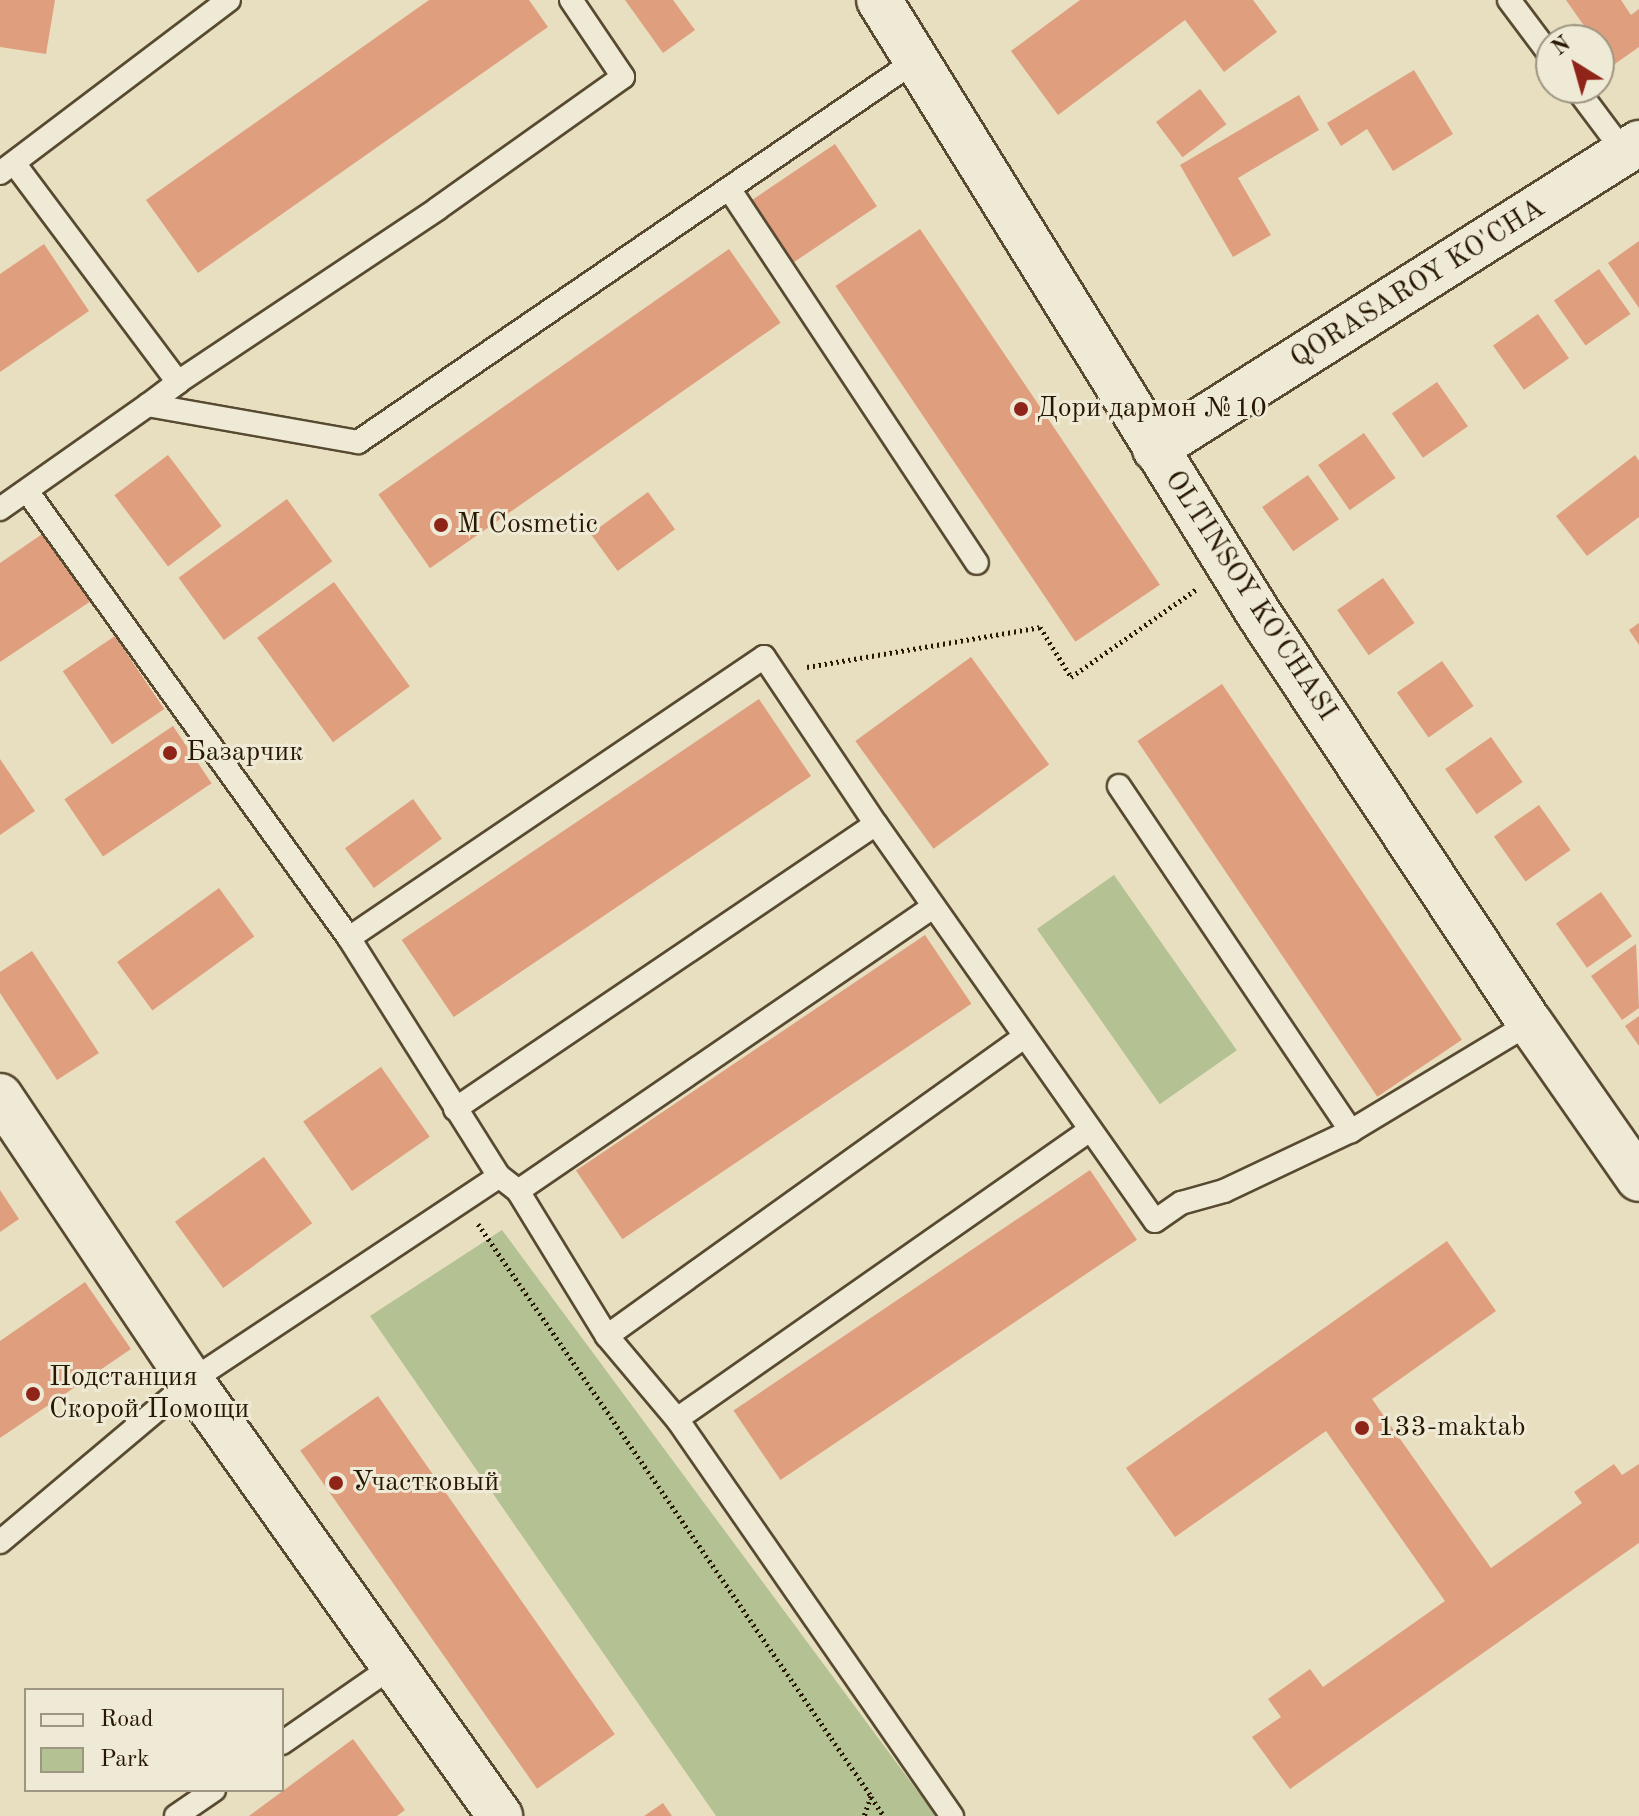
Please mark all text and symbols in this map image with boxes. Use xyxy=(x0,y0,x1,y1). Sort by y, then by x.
north arrow xyxy=(1535,24,1615,104)
text: N xyxy=(1548,33,1575,60)
street label: QORASAROY KO'CHA xyxy=(1285,192,1551,376)
place label: Дори дармон №10 xyxy=(1037,392,1267,426)
marker: Дори дармон №10 xyxy=(1012,400,1030,418)
street label: OLTINSOY KO'CHASI xyxy=(1157,465,1343,727)
place label: M Cosmetic xyxy=(457,508,598,542)
marker: M Cosmetic xyxy=(432,516,450,534)
place label: Базарчик xyxy=(186,736,303,770)
marker: Базарчик xyxy=(161,744,179,762)
place label: Подстанция Скорой Помощи xyxy=(49,1361,249,1427)
marker: Подстанция Скорой Помощи xyxy=(24,1385,42,1403)
place label: 133-maktab xyxy=(1378,1411,1526,1445)
marker: 133-maktab xyxy=(1353,1419,1371,1437)
place label: Участковый xyxy=(352,1466,499,1500)
marker: Участковый xyxy=(327,1474,345,1492)
legend xyxy=(24,1688,284,1792)
text: Road xyxy=(100,1708,153,1732)
text: Park xyxy=(100,1748,149,1772)

